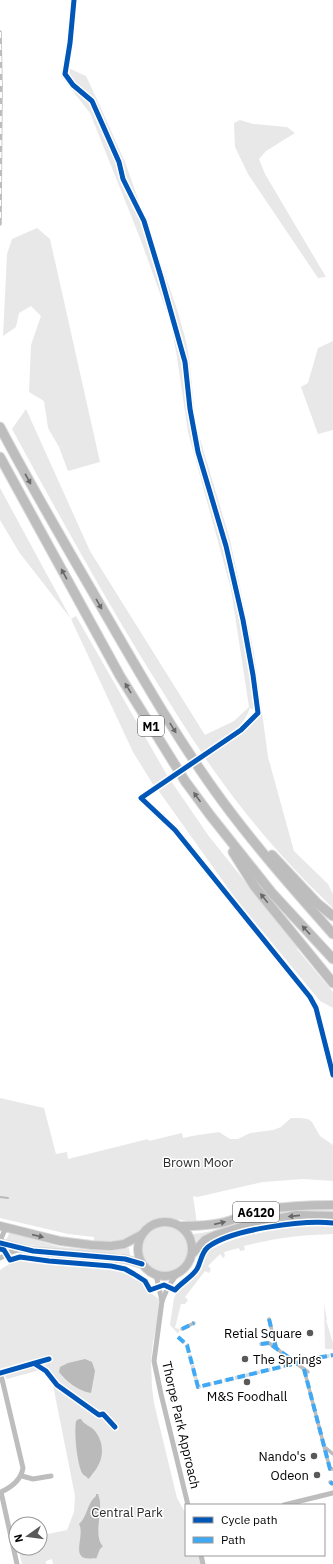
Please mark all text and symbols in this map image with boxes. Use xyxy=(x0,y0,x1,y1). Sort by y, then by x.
one-way arrow xyxy=(25,473,32,485)
one-way arrow xyxy=(60,569,67,580)
one-way arrow xyxy=(96,598,103,610)
one-way arrow xyxy=(124,682,131,694)
road number: M1 xyxy=(138,716,164,736)
one-way arrow xyxy=(170,722,177,734)
one-way arrow xyxy=(193,792,201,803)
one-way arrow xyxy=(260,893,268,904)
one-way arrow xyxy=(302,925,311,935)
park label: Brown Moor xyxy=(163,1154,234,1171)
road number: A6120 xyxy=(233,1202,279,1222)
one-way arrow xyxy=(288,1213,300,1219)
one-way arrow xyxy=(214,1220,226,1226)
one-way arrow xyxy=(32,1233,44,1239)
place label: Retial Square xyxy=(224,1325,302,1342)
marker: Retial Square xyxy=(305,1328,315,1338)
place label: The Springs xyxy=(253,1351,322,1368)
marker: The Springs xyxy=(240,1354,250,1364)
street label: Thorpe Park Approach xyxy=(158,1360,204,1490)
marker: M&S Foodhall xyxy=(242,1377,252,1387)
place label: M&S Foodhall xyxy=(207,1388,288,1405)
place label: Nando's xyxy=(258,1448,306,1465)
marker: Nando's xyxy=(309,1451,319,1461)
place label: Odeon xyxy=(270,1467,309,1484)
marker: Odeon xyxy=(312,1470,322,1480)
park label: Central Park xyxy=(91,1504,163,1521)
legend xyxy=(185,1504,325,1556)
text: Cycle path xyxy=(221,1512,278,1527)
north arrow xyxy=(8,1516,48,1556)
text: Path xyxy=(221,1532,246,1547)
text: N xyxy=(11,1533,26,1544)

